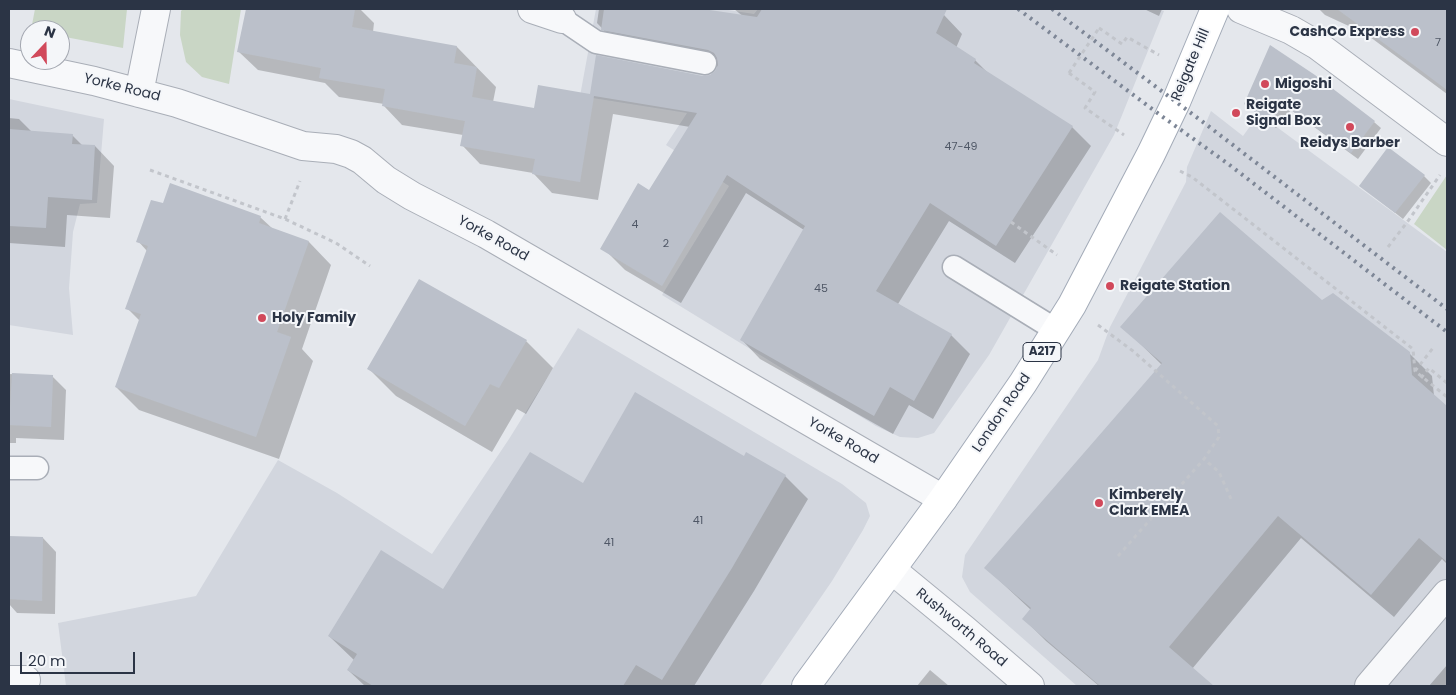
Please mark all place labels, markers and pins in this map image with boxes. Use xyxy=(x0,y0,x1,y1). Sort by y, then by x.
place label: CashCo Express xyxy=(1289,24,1405,40)
marker: CashCo Express xyxy=(1409,26,1421,38)
place label: Migoshi xyxy=(1275,76,1332,92)
marker: Migoshi xyxy=(1259,78,1271,90)
place label: Reigate Signal Box xyxy=(1246,97,1321,130)
marker: Reigate Signal Box xyxy=(1230,107,1242,119)
marker: Reidys Barber xyxy=(1344,121,1356,133)
place label: Reidys Barber xyxy=(1300,135,1400,151)
place label: Reigate Station xyxy=(1120,278,1230,294)
marker: Reigate Station xyxy=(1104,280,1116,292)
place label: Holy Family xyxy=(272,310,356,326)
marker: Holy Family xyxy=(256,312,268,324)
place label: Kimberely Clark EMEA xyxy=(1109,487,1189,520)
marker: Kimberely Clark EMEA xyxy=(1093,497,1105,509)

